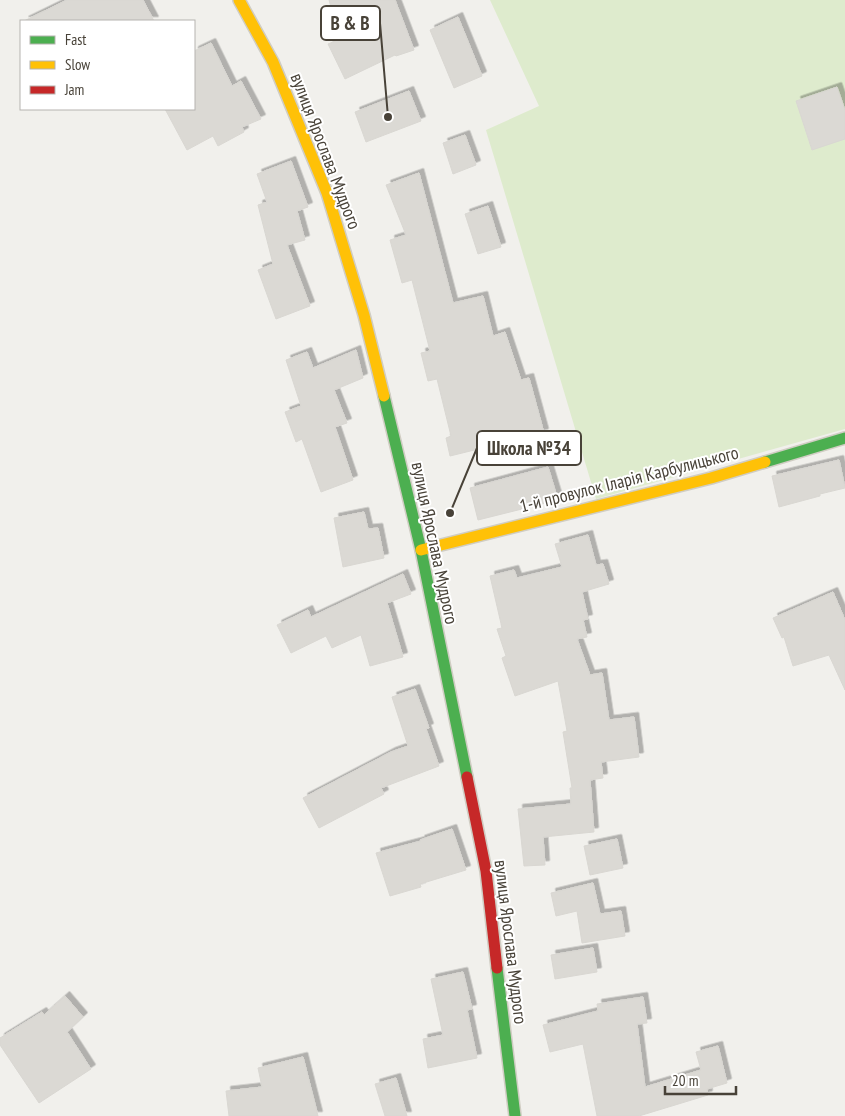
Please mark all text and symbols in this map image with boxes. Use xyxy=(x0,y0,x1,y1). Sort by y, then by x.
callout: B & B xyxy=(321,6,380,40)
text: B & B xyxy=(330,11,370,35)
legend xyxy=(20,20,195,110)
text: Fast xyxy=(65,30,86,49)
text: Slow xyxy=(65,55,90,74)
street label: вулиця Ярослава Мудрого xyxy=(286,70,366,232)
text: Jam xyxy=(64,80,84,99)
callout: Школа №34 xyxy=(477,431,581,465)
text: Школа №34 xyxy=(487,436,571,460)
street label: 1-й провулок Іларія Карбулицького xyxy=(517,441,741,517)
street label: вулиця Ярослава Мудрого xyxy=(407,460,463,626)
street label: вулиця Ярослава Мудрого xyxy=(490,859,533,1026)
scale bar xyxy=(665,1064,736,1096)
text: 20 m xyxy=(672,1071,698,1090)

